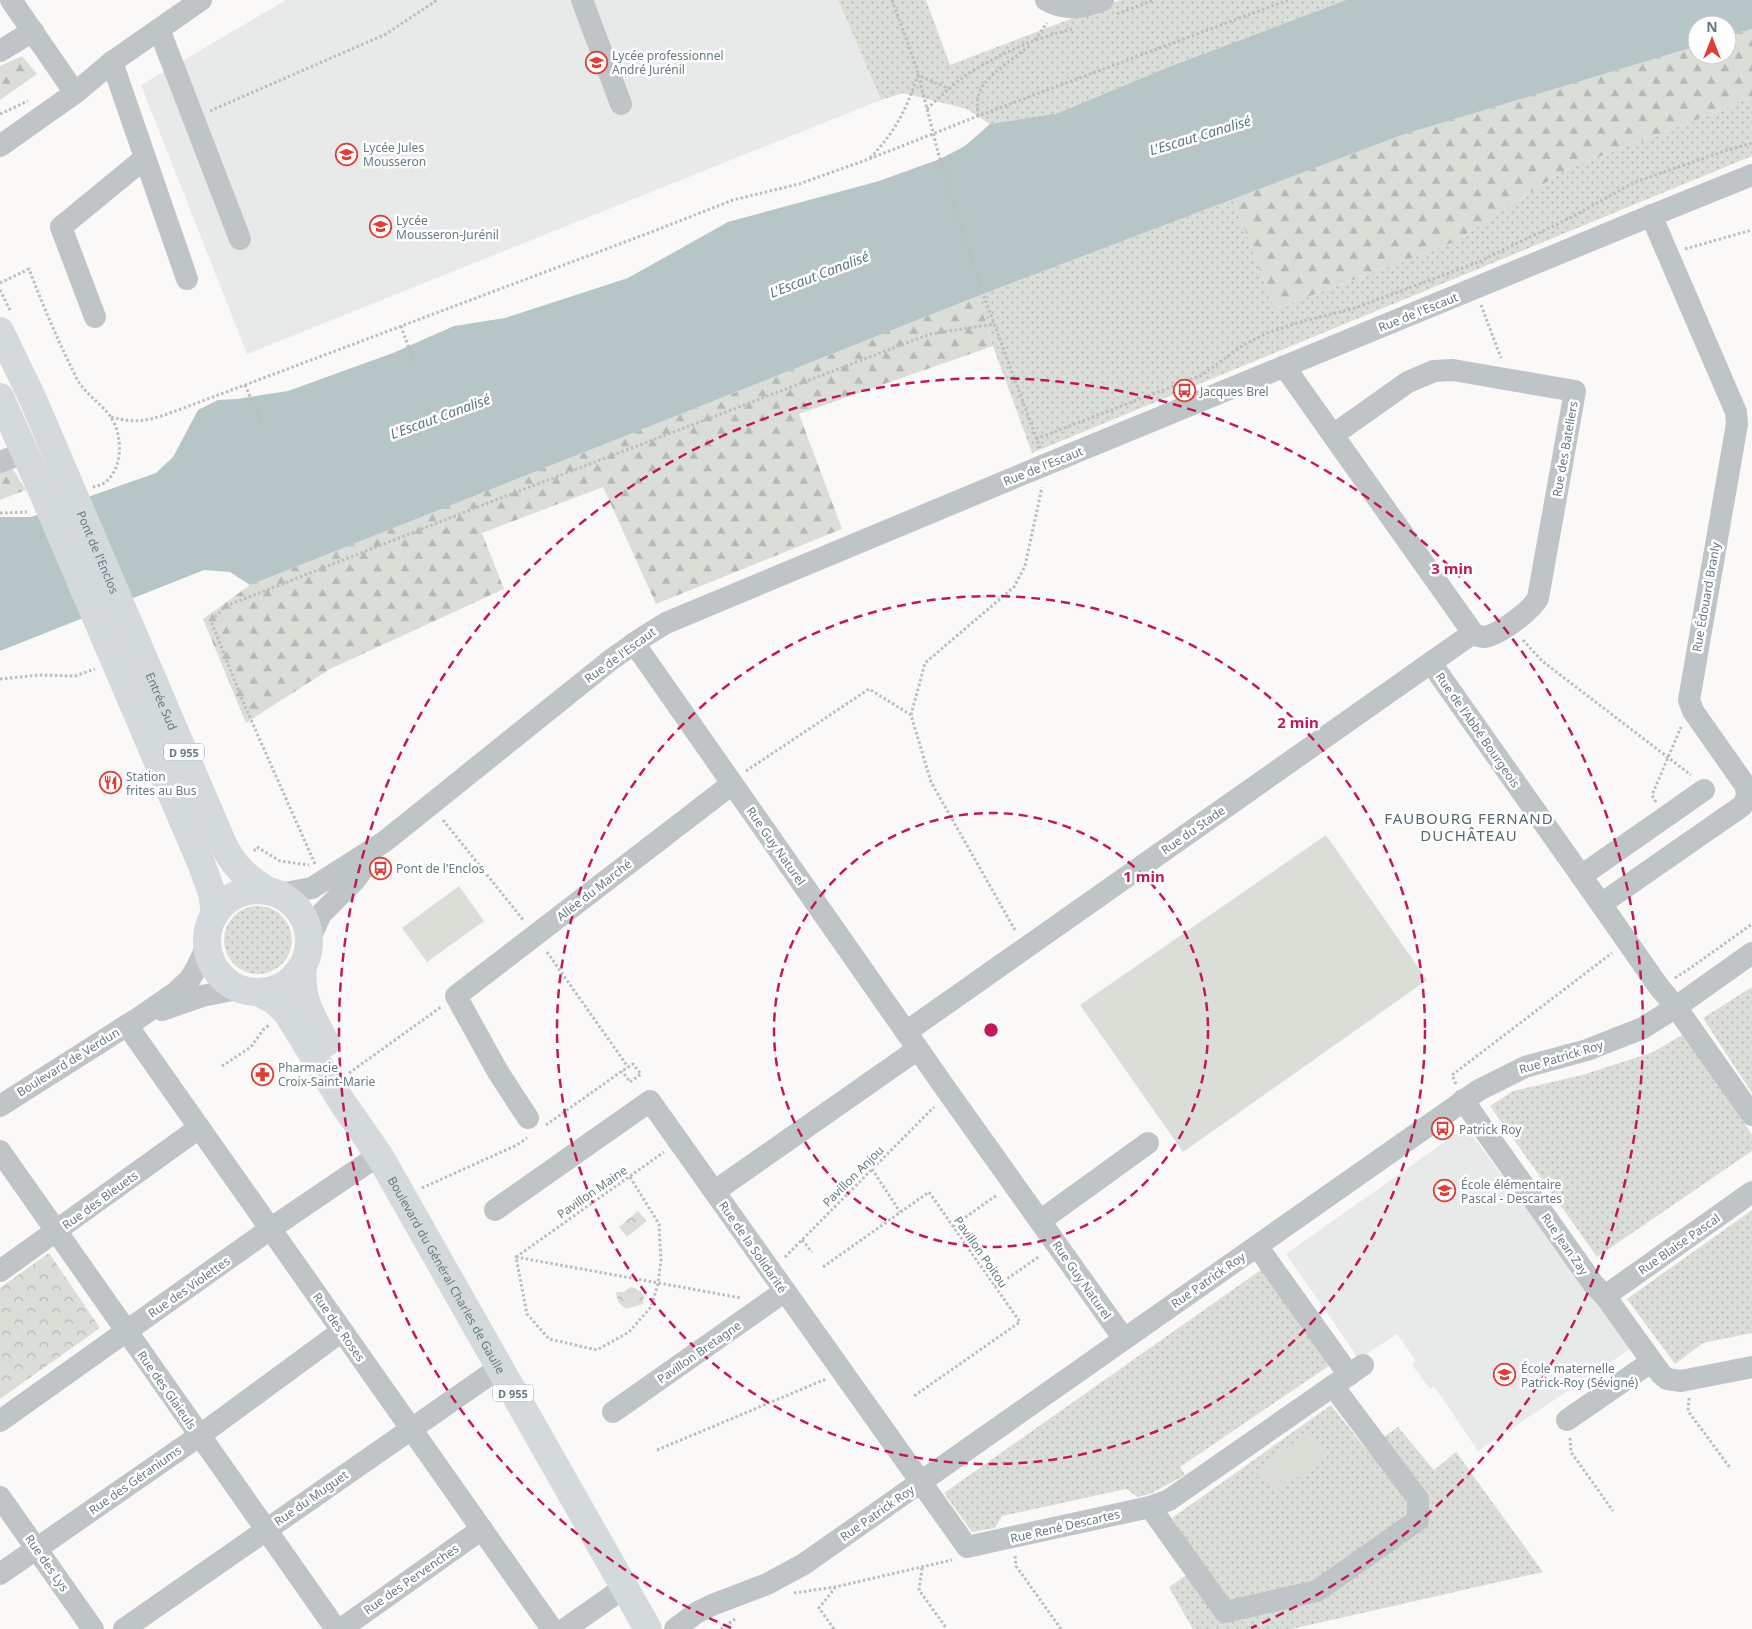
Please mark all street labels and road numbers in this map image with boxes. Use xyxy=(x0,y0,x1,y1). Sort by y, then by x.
street label: Rue de l'Escaut xyxy=(1376,288,1461,336)
street label: Rue des Bateliers xyxy=(1548,399,1582,498)
street label: Rue de l'Escaut xyxy=(1001,442,1086,490)
street label: Pont de l'Enclos xyxy=(73,508,124,596)
street label: Rue Édouard Branly xyxy=(1688,540,1724,653)
street label: Rue de l'Escaut xyxy=(581,623,660,687)
street label: Rue de l'Abbé Bourgeois xyxy=(1432,669,1524,791)
street label: Entrée Sud xyxy=(142,670,182,733)
road number: D 955 xyxy=(164,744,204,760)
street label: Rue du Stade xyxy=(1158,802,1229,858)
street label: Rue Guy Naturel xyxy=(743,803,809,889)
street label: Allée du Marché xyxy=(553,855,635,925)
street label: Boulevard de Verdun xyxy=(13,1024,123,1100)
street label: Rue Patrick Roy xyxy=(1517,1036,1606,1078)
street label: Pavillon Anjou xyxy=(819,1142,887,1210)
street label: Pavillon Maine xyxy=(554,1161,631,1223)
street label: Rue des Bleuets xyxy=(59,1167,141,1233)
street label: Boulevard du Général Charles de Gaulle xyxy=(384,1173,510,1377)
street label: Rue de la Solidarité xyxy=(715,1198,791,1296)
street label: Rue Blaise Pascal xyxy=(1635,1209,1723,1279)
street label: Rue Jean Zay xyxy=(1537,1210,1593,1279)
street label: Pavillon Poitou xyxy=(950,1213,1012,1291)
street label: Rue Guy Naturel xyxy=(1049,1237,1115,1323)
street label: Rue Patrick Roy xyxy=(1167,1248,1249,1312)
street label: Rue des Violettes xyxy=(145,1252,234,1322)
street label: Rue des Roses xyxy=(309,1289,369,1365)
street label: Pavillon Bretagne xyxy=(654,1316,745,1387)
street label: Rue des Glaieuls xyxy=(134,1347,201,1433)
road number: D 955 xyxy=(493,1385,533,1402)
street label: Rue des Géraniums xyxy=(85,1441,185,1518)
street label: Rue du Muguet xyxy=(271,1466,352,1530)
street label: Rue Patrick Roy xyxy=(836,1481,918,1545)
street label: Rue René Descartes xyxy=(1009,1505,1122,1547)
street label: Rue des Lys xyxy=(21,1531,73,1595)
street label: Rue des Pervenches xyxy=(360,1540,462,1618)

